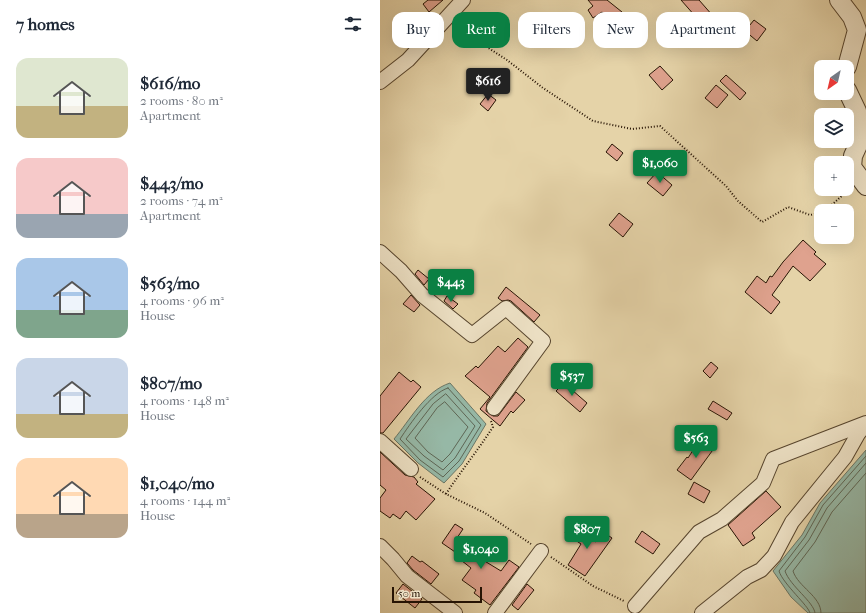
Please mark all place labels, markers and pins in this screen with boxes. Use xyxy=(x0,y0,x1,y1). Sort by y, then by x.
pin: $616 xyxy=(464,68,512,102)
pin: $1,060 xyxy=(627,150,693,184)
pin: $443 xyxy=(427,269,475,303)
pin: $537 xyxy=(548,363,596,397)
pin: $563 xyxy=(672,425,720,459)
pin: $807 xyxy=(563,516,611,550)
pin: $1,040 xyxy=(448,536,514,570)

